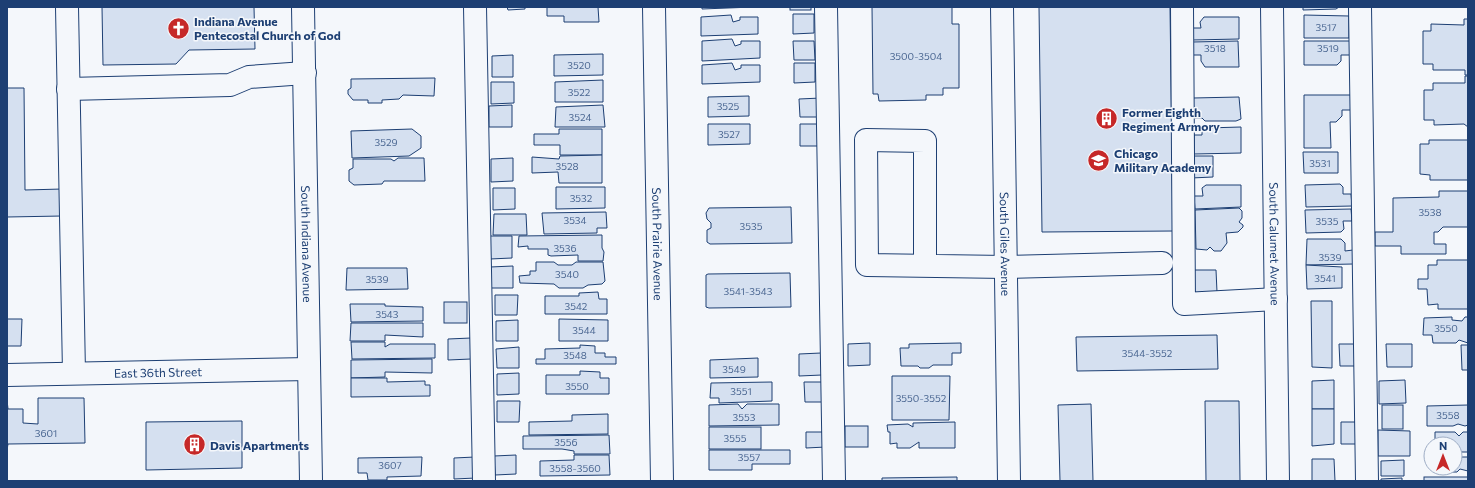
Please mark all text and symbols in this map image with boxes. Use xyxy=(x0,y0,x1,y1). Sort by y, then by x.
place label: Indiana Avenue Pentecostal Church of God xyxy=(194,14,341,42)
church icon: Indiana Avenue Pentecostal Church of God xyxy=(165,15,191,41)
house number: 3517 xyxy=(1315,21,1337,33)
house number: 3518 xyxy=(1204,42,1226,54)
house number: 3519 xyxy=(1317,42,1339,54)
house number: 3500-3504 xyxy=(890,50,942,62)
house number: 3520 xyxy=(567,59,591,71)
house number: 3522 xyxy=(568,86,591,98)
house number: 3525 xyxy=(717,100,740,112)
place label: Former Eighth Regiment Armory xyxy=(1122,105,1220,133)
building icon: Former Eighth Regiment Armory xyxy=(1093,106,1119,132)
house number: 3524 xyxy=(569,111,591,123)
house number: 3527 xyxy=(718,128,740,140)
house number: 3529 xyxy=(374,136,398,148)
place label: Chicago Military Academy xyxy=(1114,146,1212,174)
school or university icon: Chicago Military Academy xyxy=(1086,147,1112,173)
house number: 3531 xyxy=(1309,157,1331,169)
house number: 3528 xyxy=(555,160,579,172)
street label: South Calumet Avenue xyxy=(1267,182,1283,306)
street label: South Indiana Avenue xyxy=(299,185,315,303)
street label: South Prairie Avenue xyxy=(650,187,666,301)
house number: 3532 xyxy=(570,192,593,204)
street label: South Giles Avenue xyxy=(998,192,1013,296)
house number: 3538 xyxy=(1418,206,1442,218)
house number: 3534 xyxy=(563,214,587,226)
house number: 3535 xyxy=(1316,215,1339,227)
house number: 3535 xyxy=(740,220,763,232)
house number: 3536 xyxy=(553,242,577,254)
house number: 3539 xyxy=(1318,251,1342,263)
house number: 3540 xyxy=(555,268,579,280)
house number: 3541 xyxy=(1314,272,1336,284)
house number: 3539 xyxy=(365,273,389,285)
house number: 3541-3543 xyxy=(724,285,773,297)
house number: 3542 xyxy=(565,300,588,312)
house number: 3543 xyxy=(375,308,399,320)
house number: 3550 xyxy=(1434,322,1458,334)
house number: 3544 xyxy=(572,324,596,336)
house number: 3544-3552 xyxy=(1122,347,1173,359)
house number: 3548 xyxy=(563,349,587,361)
house number: 3549 xyxy=(722,363,746,375)
street label: East 36th Street xyxy=(114,364,202,380)
house number: 3550 xyxy=(565,380,589,392)
house number: 3551 xyxy=(730,385,752,397)
house number: 3550-3552 xyxy=(896,392,947,404)
house number: 3558 xyxy=(1436,409,1460,421)
house number: 3553 xyxy=(733,411,756,423)
house number: 3601 xyxy=(35,427,57,439)
building icon: Davis Apartments xyxy=(181,432,207,458)
house number: 3555 xyxy=(724,432,747,444)
house number: 3556 xyxy=(554,436,578,448)
north arrow xyxy=(1423,436,1463,476)
place label: Davis Apartments xyxy=(210,438,310,452)
text: N xyxy=(1439,439,1447,452)
house number: 3557 xyxy=(738,451,760,463)
house number: 3607 xyxy=(378,459,402,471)
house number: 3558-3560 xyxy=(549,462,601,474)

